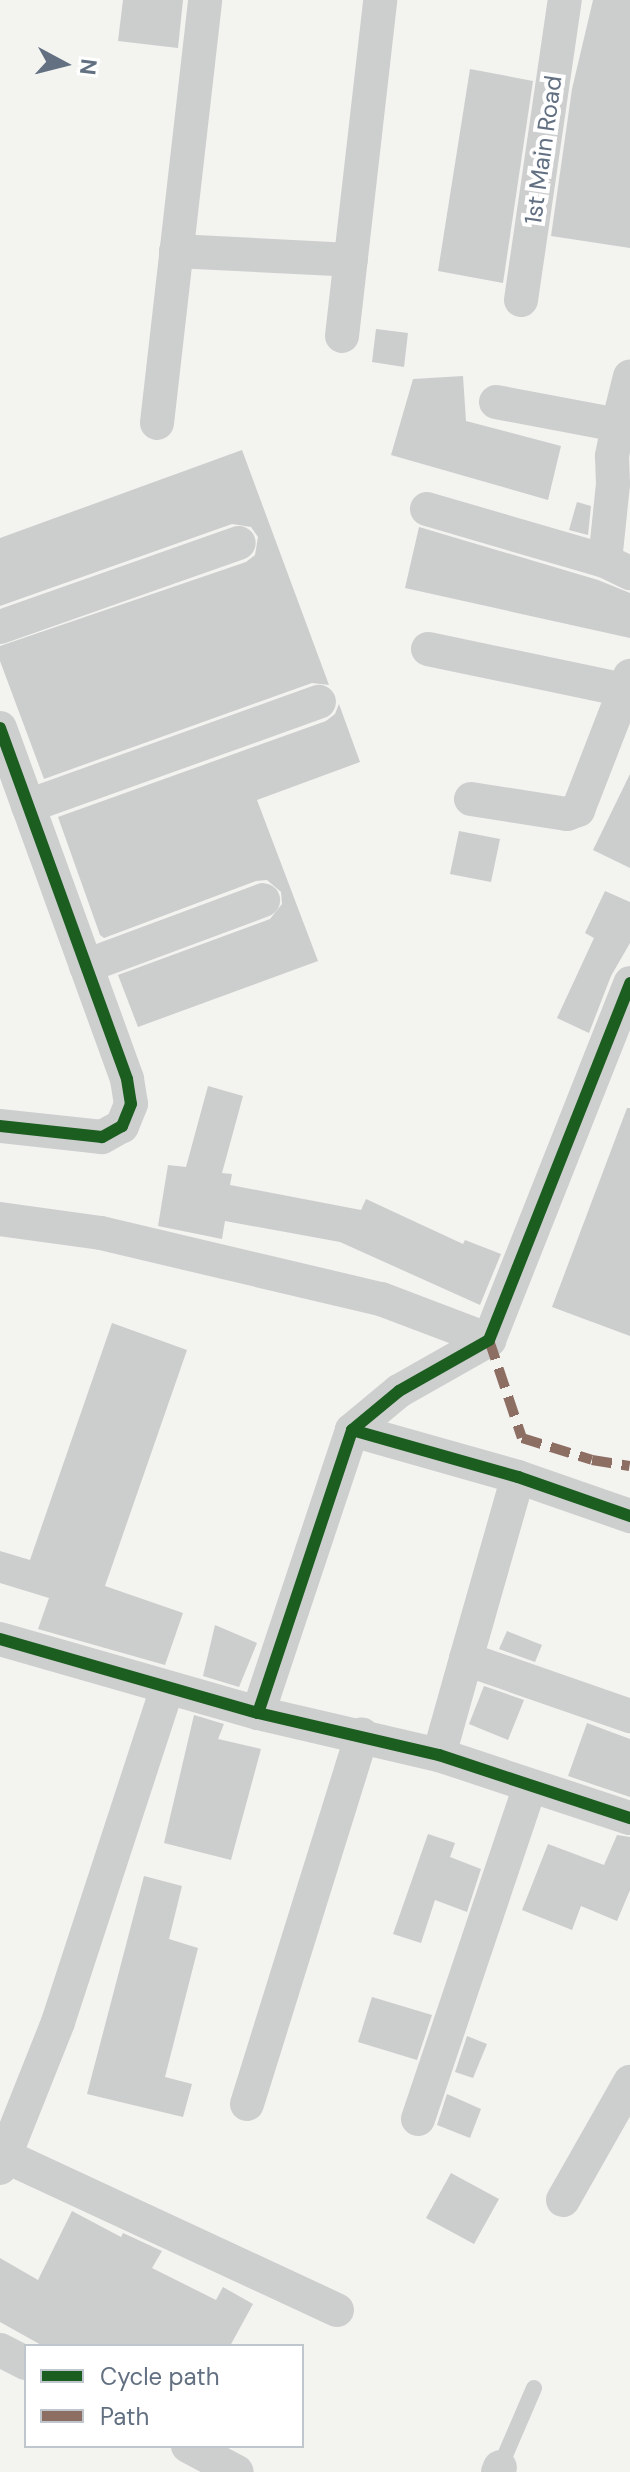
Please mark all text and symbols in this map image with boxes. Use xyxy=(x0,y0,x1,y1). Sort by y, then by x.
north arrow xyxy=(24,24,104,104)
text: N xyxy=(73,57,104,77)
street label: 1st Main Road xyxy=(518,74,568,226)
legend xyxy=(24,2344,304,2448)
text: Cycle path xyxy=(100,2361,219,2392)
text: Path xyxy=(100,2401,149,2432)

